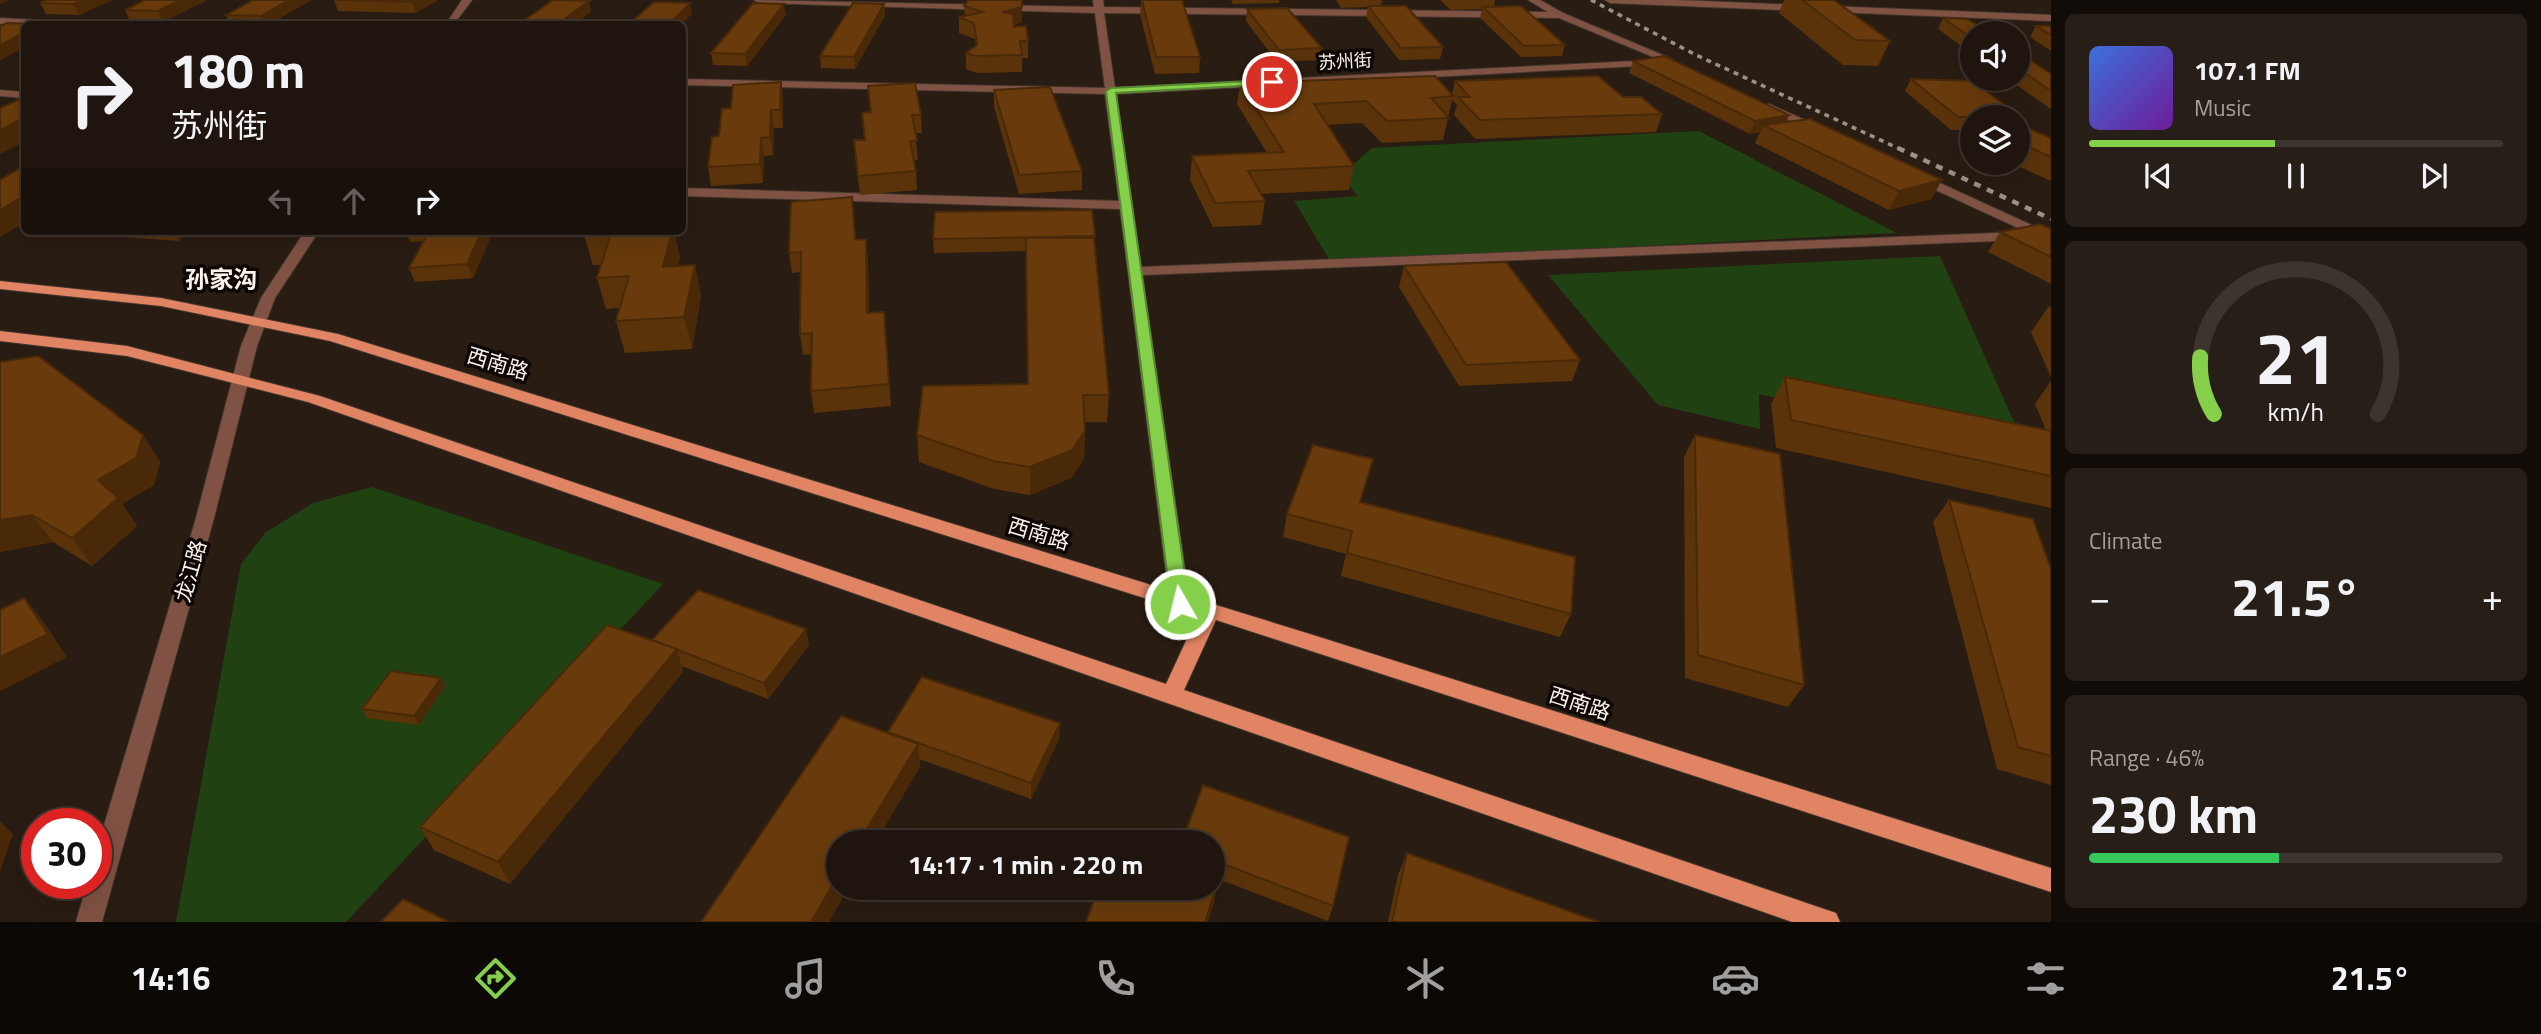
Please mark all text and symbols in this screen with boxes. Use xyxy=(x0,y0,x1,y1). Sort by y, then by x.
map controls xyxy=(1960,21,2030,175)
button: sound xyxy=(1960,21,2030,91)
text: 180 m xyxy=(171,32,305,107)
street label: 苏州街 xyxy=(1317,46,1373,76)
icon: right xyxy=(56,49,147,140)
text: 107.1 FM xyxy=(2194,51,2301,90)
pin xyxy=(1242,52,1302,112)
icon: arrive xyxy=(1253,63,1291,101)
text: Music xyxy=(2194,90,2251,125)
text: 苏州街 xyxy=(171,101,267,149)
button: layers xyxy=(1960,105,2030,175)
icon: previous xyxy=(2139,157,2177,195)
icon: pause xyxy=(2277,157,2315,195)
icon: next xyxy=(2415,157,2453,195)
icon: left xyxy=(262,182,300,220)
icon: ahead xyxy=(335,182,373,220)
icon: right xyxy=(408,182,446,220)
district label: 孙家沟 xyxy=(185,261,257,297)
text: 21 xyxy=(2255,302,2337,412)
street label: 西南路 xyxy=(463,338,533,388)
text: km/h xyxy=(2268,392,2324,430)
street label: 西南路 xyxy=(1004,508,1074,558)
text: Climate xyxy=(2089,523,2162,558)
street label: 龙江路 xyxy=(166,536,214,606)
text: 21.5° xyxy=(2231,557,2361,636)
position arrow xyxy=(1143,567,1217,641)
text: − xyxy=(2089,568,2110,626)
text: + xyxy=(2482,568,2503,626)
street label: 西南路 xyxy=(1545,678,1615,728)
text: Range · 46% xyxy=(2089,740,2204,775)
text: 230 km xyxy=(2089,774,2258,853)
speed limit sign: 30 xyxy=(21,808,112,899)
text: 14:17 · 1 min · 220 m xyxy=(908,845,1143,884)
text: 14:16 xyxy=(130,954,210,1002)
icon: directions xyxy=(471,954,520,1003)
icon: music xyxy=(781,954,830,1003)
icon: phone xyxy=(1091,954,1140,1003)
icon: climate xyxy=(1401,954,1450,1003)
icon: car xyxy=(1711,954,1760,1003)
icon: filters xyxy=(2021,954,2070,1003)
text: 21.5° xyxy=(2331,954,2411,1002)

